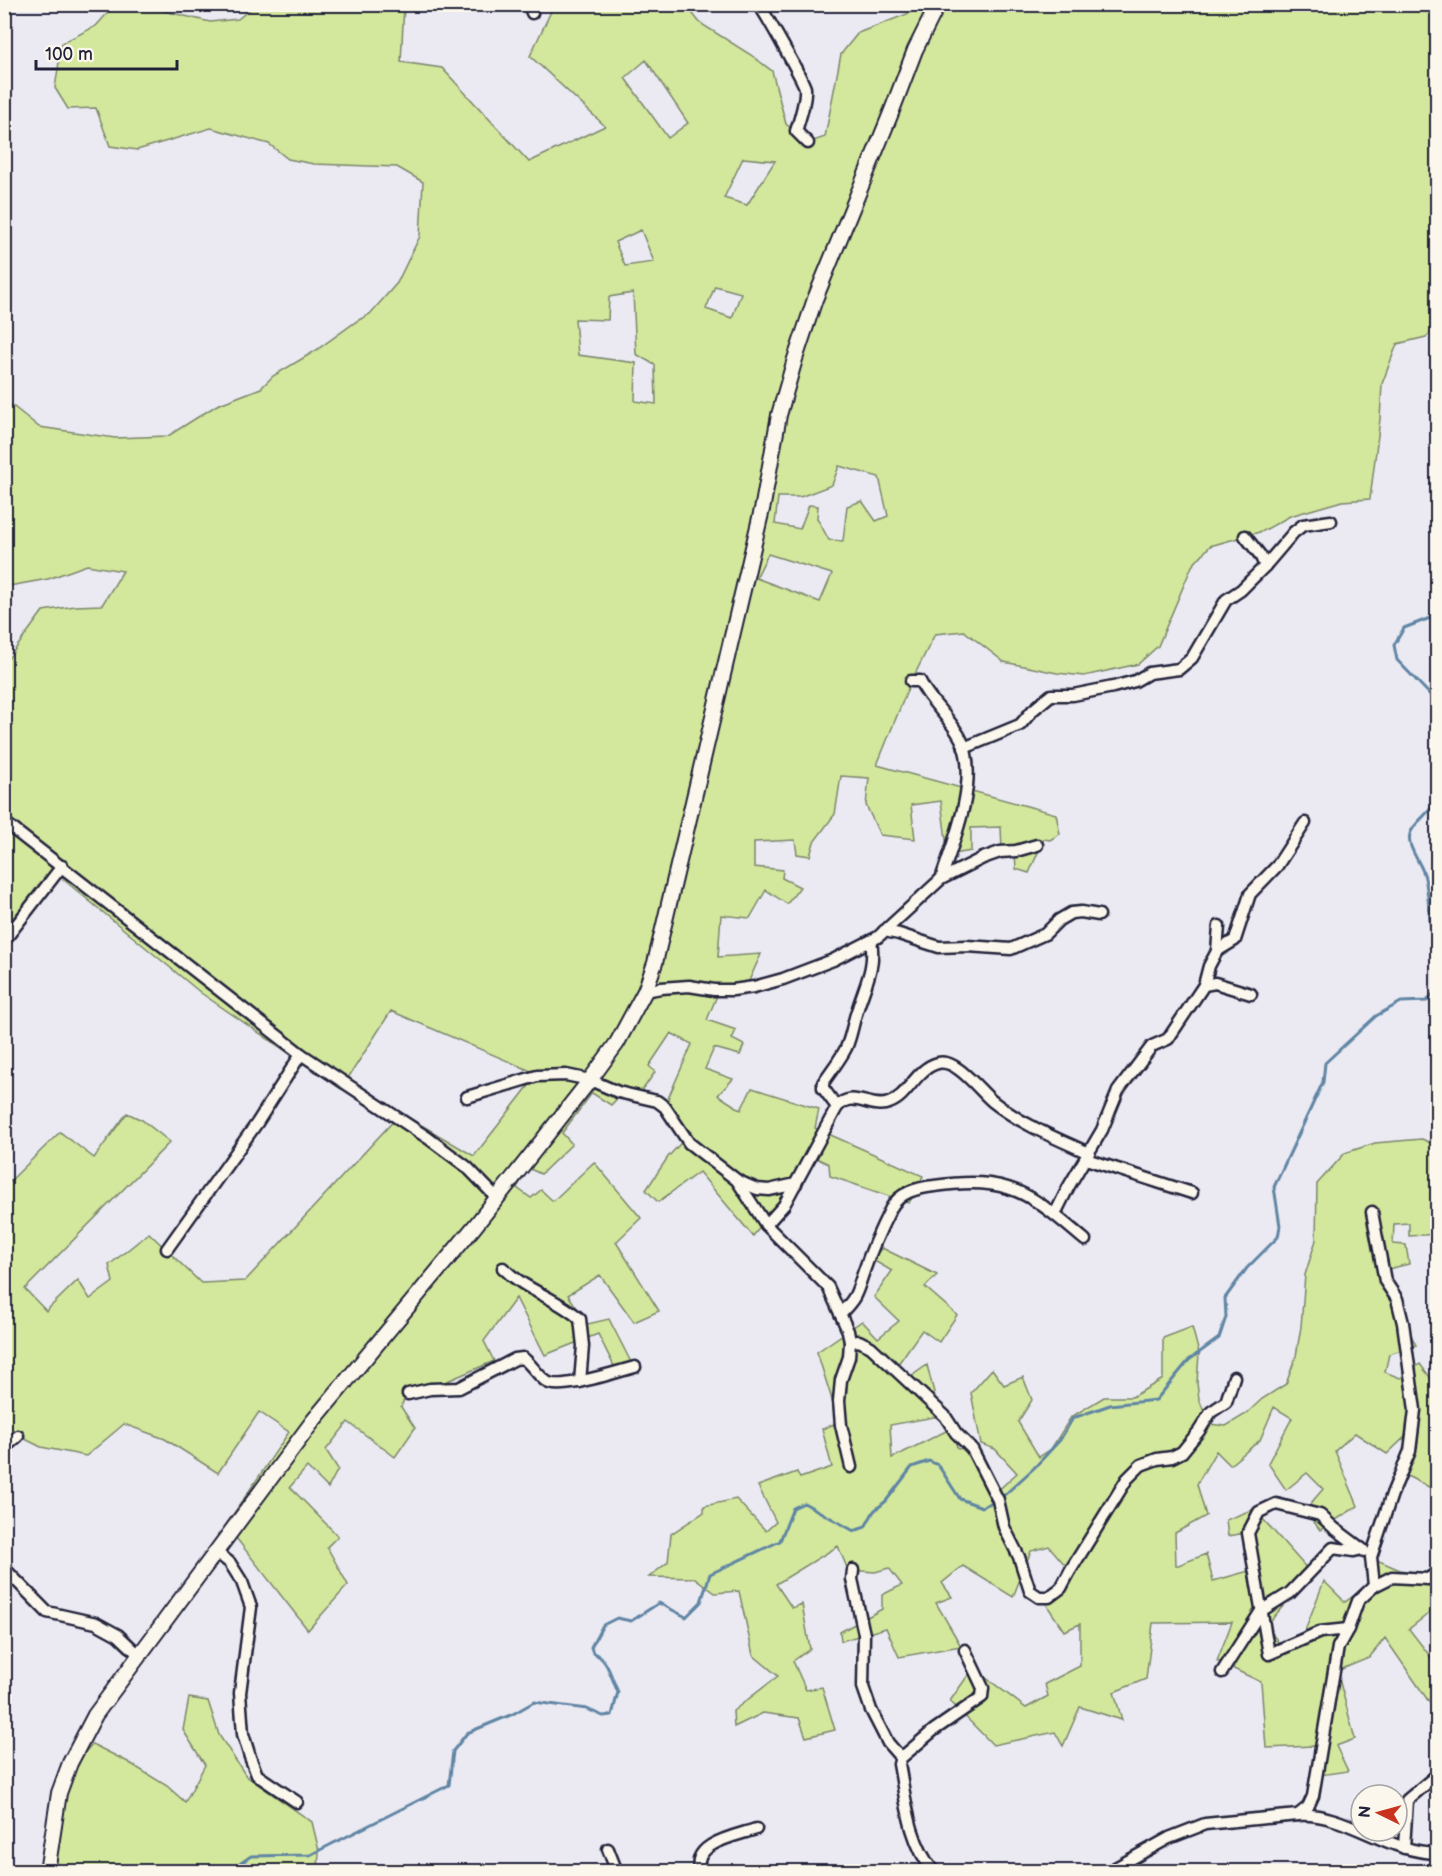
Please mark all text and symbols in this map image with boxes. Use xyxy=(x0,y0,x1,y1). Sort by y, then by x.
scale bar xyxy=(36,33,177,71)
text: 100 m xyxy=(45,44,93,65)
north arrow xyxy=(1349,1783,1409,1843)
text: N xyxy=(1356,1805,1376,1819)

